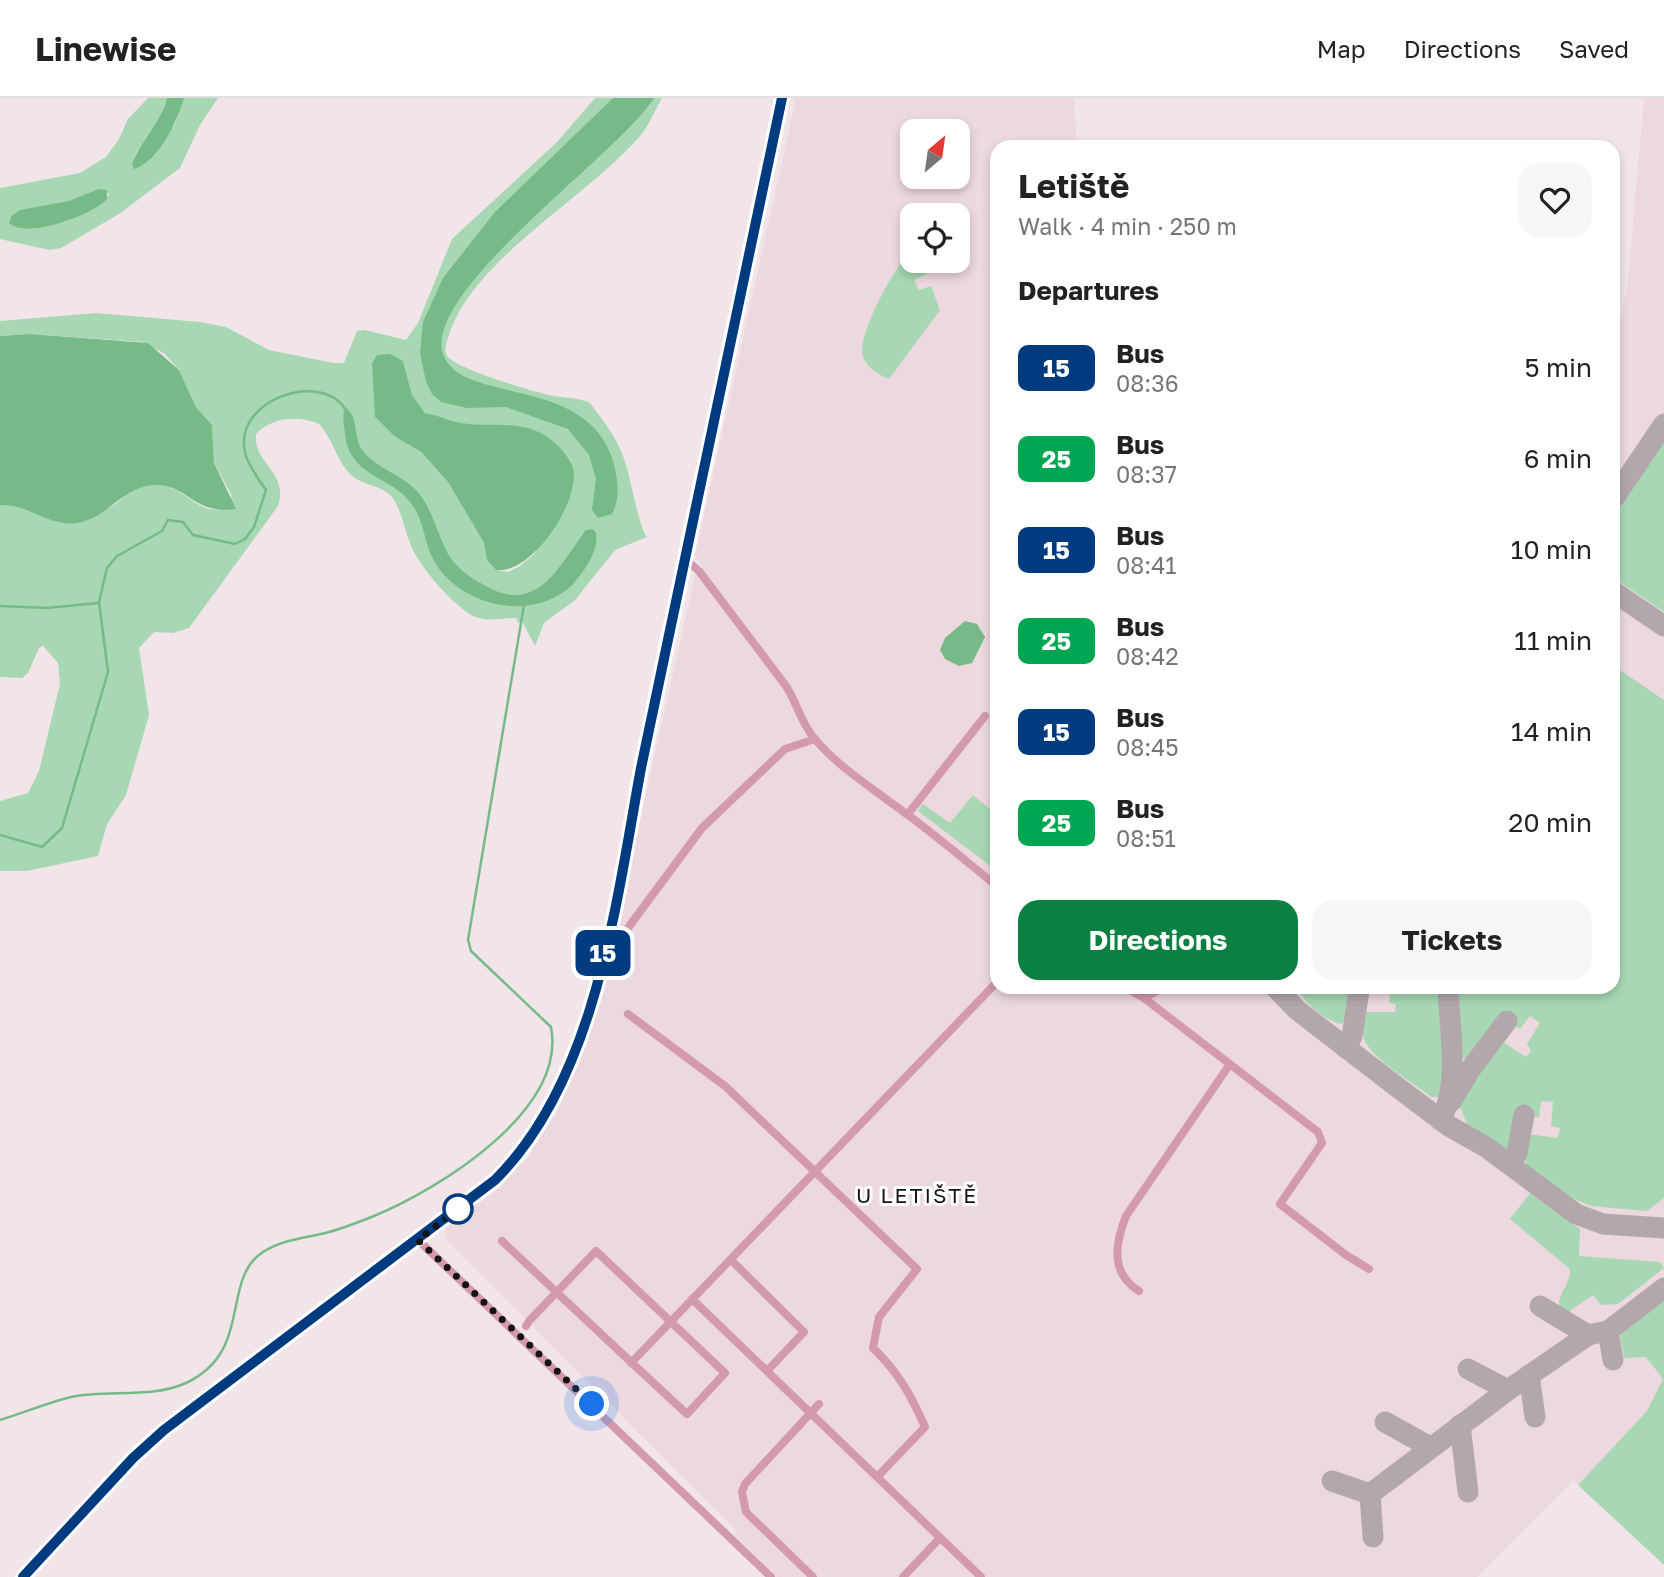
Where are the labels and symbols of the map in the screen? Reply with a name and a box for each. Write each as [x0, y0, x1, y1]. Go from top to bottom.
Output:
north arrow [900, 119, 970, 189]
line badge: 15 [572, 930, 634, 976]
district label: U LETIŠTĚ [856, 1182, 978, 1208]
unlabelled marker [443, 1194, 473, 1224]
your location [574, 1386, 609, 1421]

